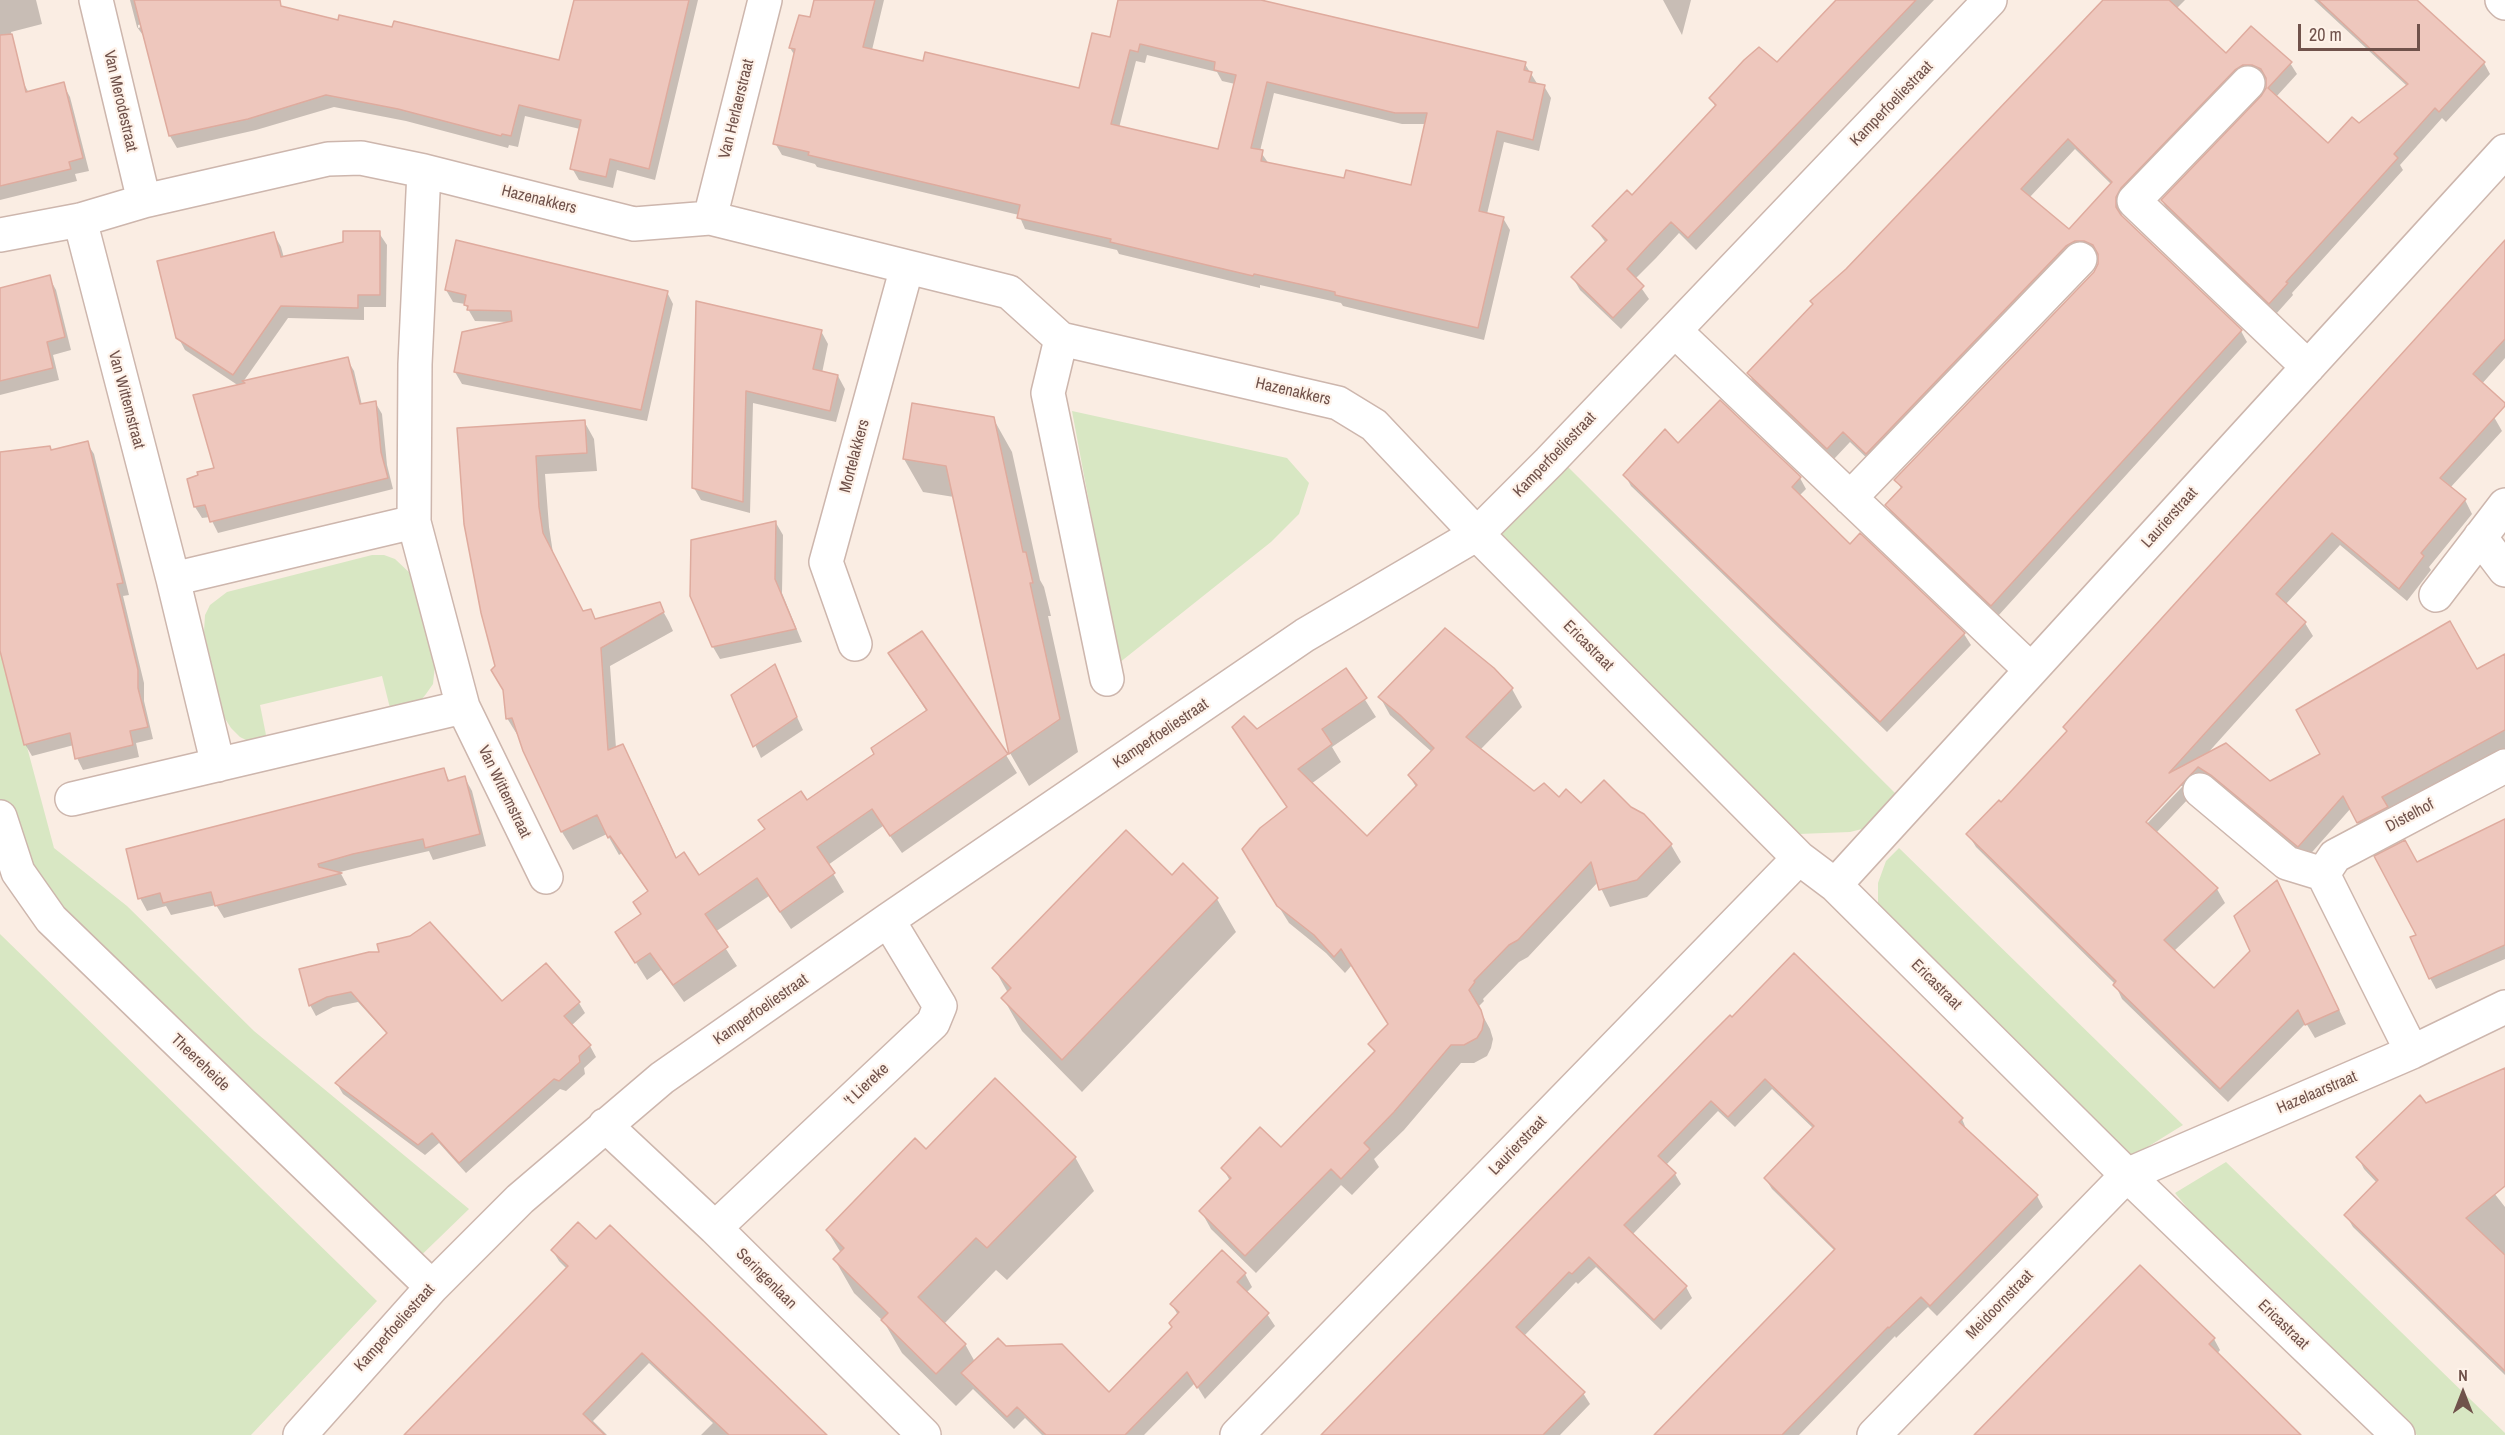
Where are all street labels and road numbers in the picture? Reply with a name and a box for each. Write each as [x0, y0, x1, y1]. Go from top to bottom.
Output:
street label: Van Merodestraat [99, 49, 141, 153]
street label: Van Herlaerstraat [715, 57, 759, 161]
street label: Kamperfoeliestraat [1847, 57, 1937, 151]
street label: Hazenakkers [500, 181, 578, 219]
street label: Van Wittemstraat [104, 349, 148, 451]
street label: Hazenakkers [1254, 374, 1332, 410]
street label: Kamperfoeliestraat [1510, 408, 1600, 502]
street label: Mortelakkers [836, 417, 874, 495]
street label: Laurierstraat [2138, 484, 2202, 552]
street label: Ericastraat [1559, 617, 1617, 675]
street label: Kamperfoeliestraat [1110, 695, 1212, 773]
street label: Van Wittemstraat [473, 743, 535, 841]
street label: Distelhof [2383, 795, 2437, 837]
street label: Ericastraat [1907, 956, 1965, 1014]
street label: Kamperfoeliestraat [710, 970, 812, 1050]
street label: Theereheide [167, 1030, 233, 1096]
street label: 't Liereke [841, 1060, 893, 1110]
street label: Hazelaarstraat [2274, 1067, 2360, 1119]
street label: Laurierstraat [1485, 1113, 1551, 1179]
street label: Seringenlaan [732, 1245, 800, 1313]
street label: Meidoornstraat [1962, 1267, 2038, 1343]
street label: Kamperfoeliestraat [351, 1280, 439, 1376]
street label: Ericastraat [2254, 1296, 2312, 1354]

